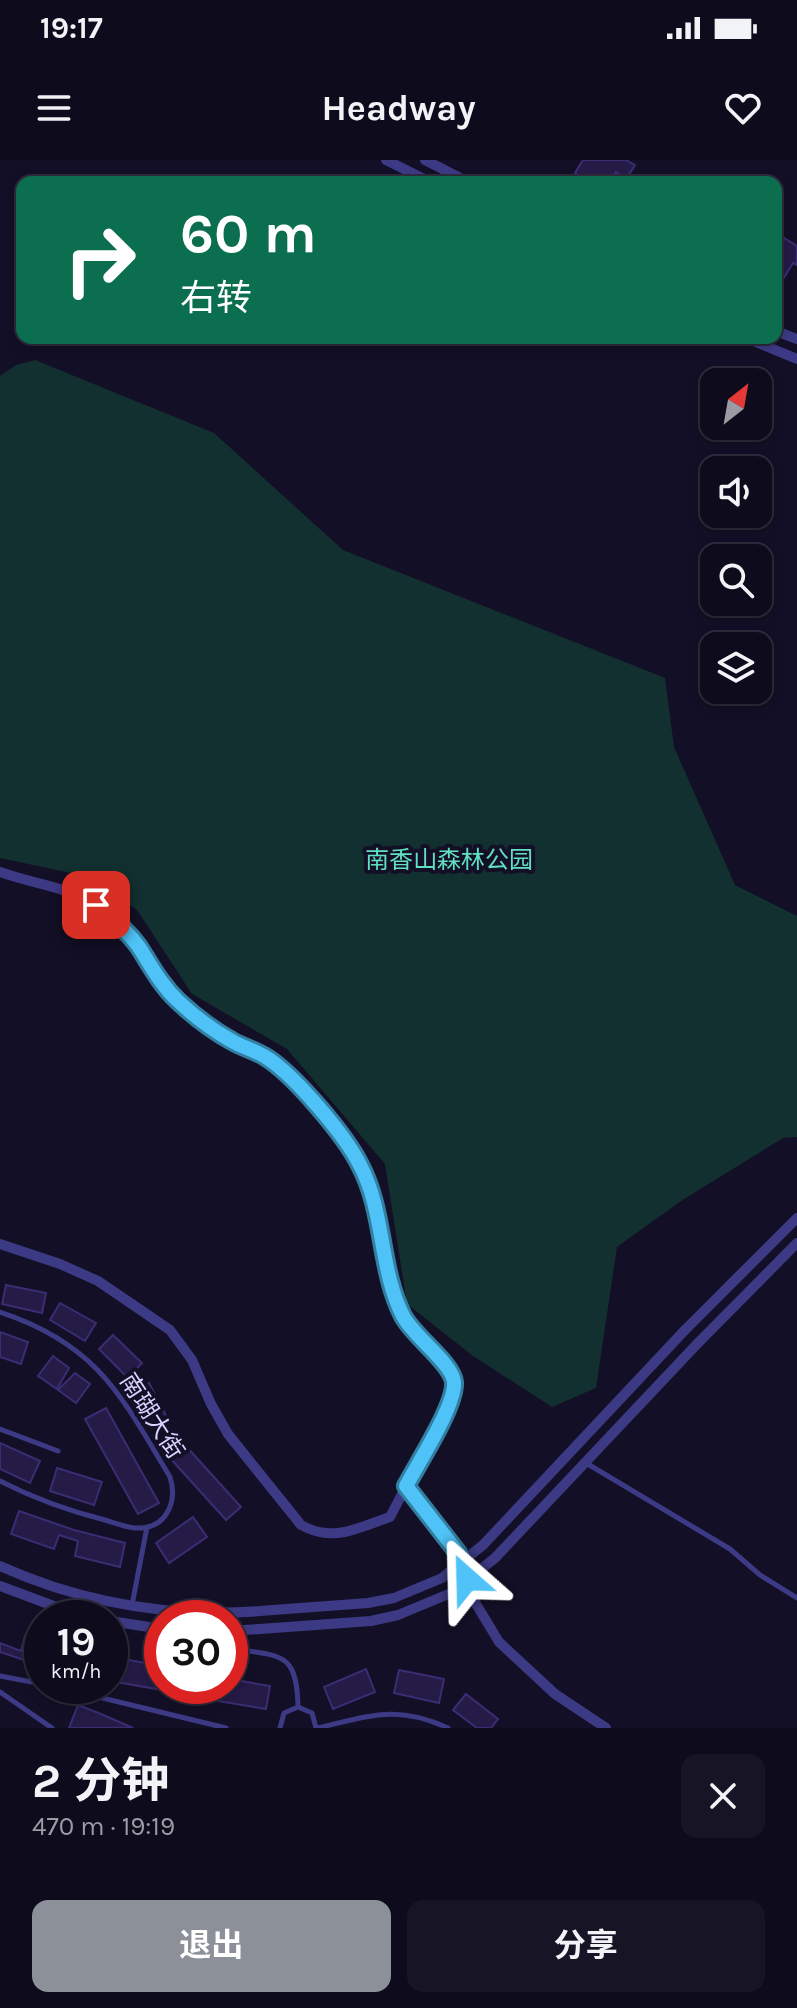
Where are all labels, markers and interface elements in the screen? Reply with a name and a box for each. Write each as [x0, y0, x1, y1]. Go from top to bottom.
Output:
text: 19:17 [40, 10, 103, 46]
icon: menu [32, 86, 76, 130]
icon: heart [721, 86, 765, 130]
text: Headway [321, 87, 476, 129]
text: 60 m [180, 201, 317, 266]
icon: right [48, 208, 152, 312]
text: 右转 [180, 277, 252, 319]
north arrow [700, 368, 772, 440]
map controls [700, 368, 772, 704]
button: sound [700, 456, 772, 528]
button: search [700, 544, 772, 616]
button: layers [700, 632, 772, 704]
park label: 南香山森林公园 [365, 846, 533, 874]
pin [62, 871, 130, 939]
icon: arrive [74, 883, 118, 927]
street label: 南瑚大街 [114, 1368, 190, 1464]
position arrow [425, 1537, 509, 1621]
speed limit sign: 30 [144, 1600, 248, 1704]
text: 19 [57, 1618, 95, 1665]
text: km/h [51, 1660, 101, 1683]
text: 2 分钟 [32, 1753, 169, 1809]
button: close [681, 1754, 765, 1838]
text: 470 m · 19:19 [32, 1811, 175, 1842]
button: 退出 [32, 1900, 391, 1992]
button: 分享 [407, 1900, 765, 1992]

